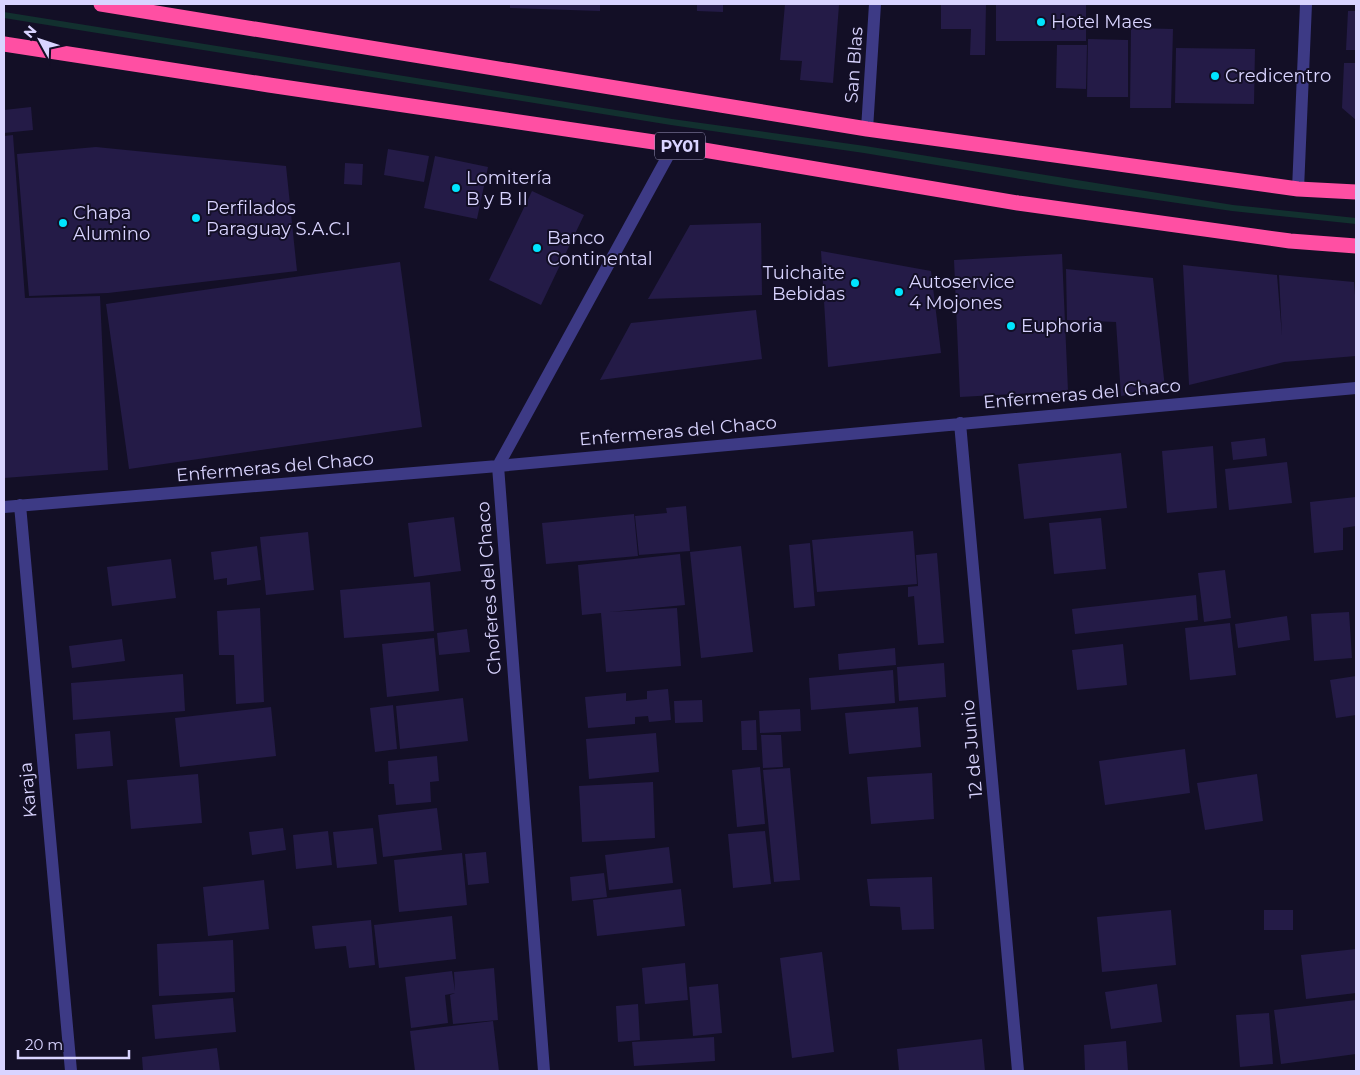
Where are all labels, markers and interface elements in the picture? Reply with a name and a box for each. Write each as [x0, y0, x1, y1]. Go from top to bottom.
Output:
place label: Hotel Maes [1051, 11, 1152, 33]
north arrow [15, 15, 65, 65]
marker: Hotel Maes [1035, 16, 1047, 28]
text: N [20, 22, 41, 42]
street label: San Blas [840, 26, 868, 104]
place label: Credicentro [1225, 65, 1331, 87]
marker: Credicentro [1209, 70, 1221, 82]
road number: PY01 [655, 132, 705, 160]
place label: Lomitería B y B II [466, 167, 552, 210]
marker: Lomitería B y B II [450, 182, 462, 194]
place label: Perfilados Paraguay S.A.C.I [206, 197, 351, 240]
place label: Chapa Alumino [73, 202, 150, 245]
marker: Perfilados Paraguay S.A.C.I [190, 212, 202, 224]
marker: Chapa Alumino [57, 217, 69, 229]
place label: Banco Continental [547, 227, 653, 270]
marker: Banco Continental [531, 242, 543, 254]
place label: Tuichaite Bebidas [763, 262, 845, 305]
place label: Autoservice 4 Mojones [909, 271, 1015, 314]
marker: Tuichaite Bebidas [849, 277, 861, 289]
marker: Autoservice 4 Mojones [893, 286, 905, 298]
place label: Euphoria [1021, 315, 1103, 337]
marker: Euphoria [1005, 320, 1017, 332]
street label: Enfermeras del Chaco [982, 374, 1182, 414]
street label: Enfermeras del Chaco [578, 411, 778, 451]
street label: Enfermeras del Chaco [175, 447, 375, 487]
street label: Choferes del Chaco [472, 501, 506, 675]
street label: 12 de Junio [957, 699, 987, 799]
street label: Karaja [15, 761, 41, 819]
scale bar [18, 1028, 129, 1060]
text: 20 m [25, 1035, 63, 1054]

